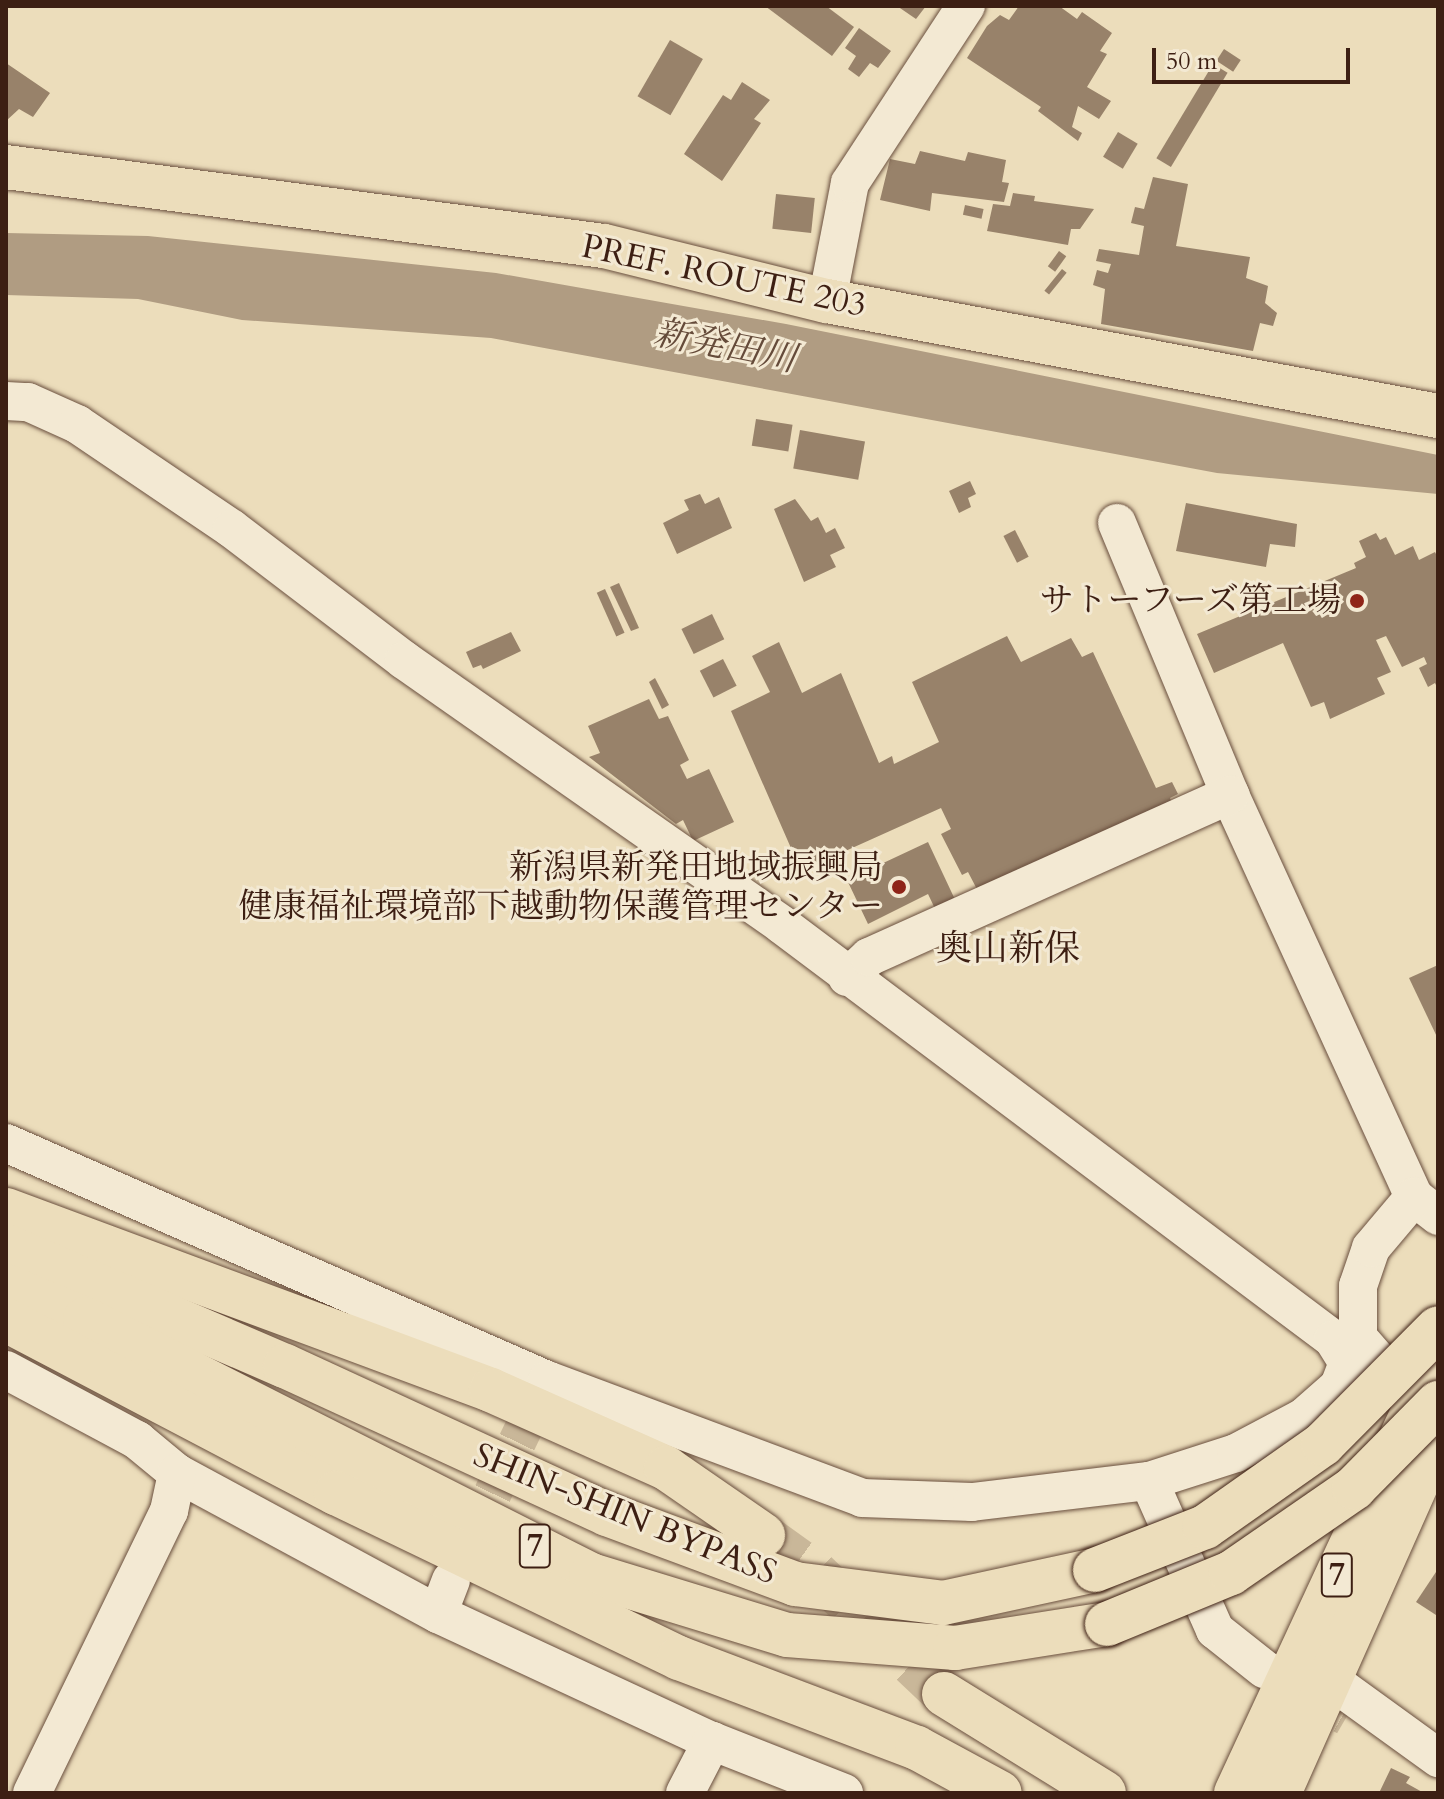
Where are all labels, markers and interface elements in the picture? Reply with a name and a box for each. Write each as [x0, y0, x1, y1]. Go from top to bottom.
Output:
scale bar [1156, 32, 1354, 82]
text: 50 m [1166, 45, 1217, 78]
street label: PREF. ROUTE 203 [578, 226, 870, 326]
water label: 新発田川 [650, 311, 800, 381]
place label: サトーフーズ第工場 [1036, 581, 1341, 621]
marker: サトーフーズ第工場 [1348, 592, 1366, 610]
place label: 新潟県新発田地域振興局 健康福祉環境部下越動物保護管理センター [237, 847, 883, 926]
marker: 新潟県新発田地域振興局 健康福祉環境部下越動物保護管理センター [890, 878, 908, 896]
district label: 奥山新保 [936, 927, 1080, 971]
street label: SHIN-SHIN BYPASS [468, 1435, 782, 1593]
road number: 7 [517, 1518, 553, 1574]
road number: 7 [1319, 1547, 1355, 1603]

